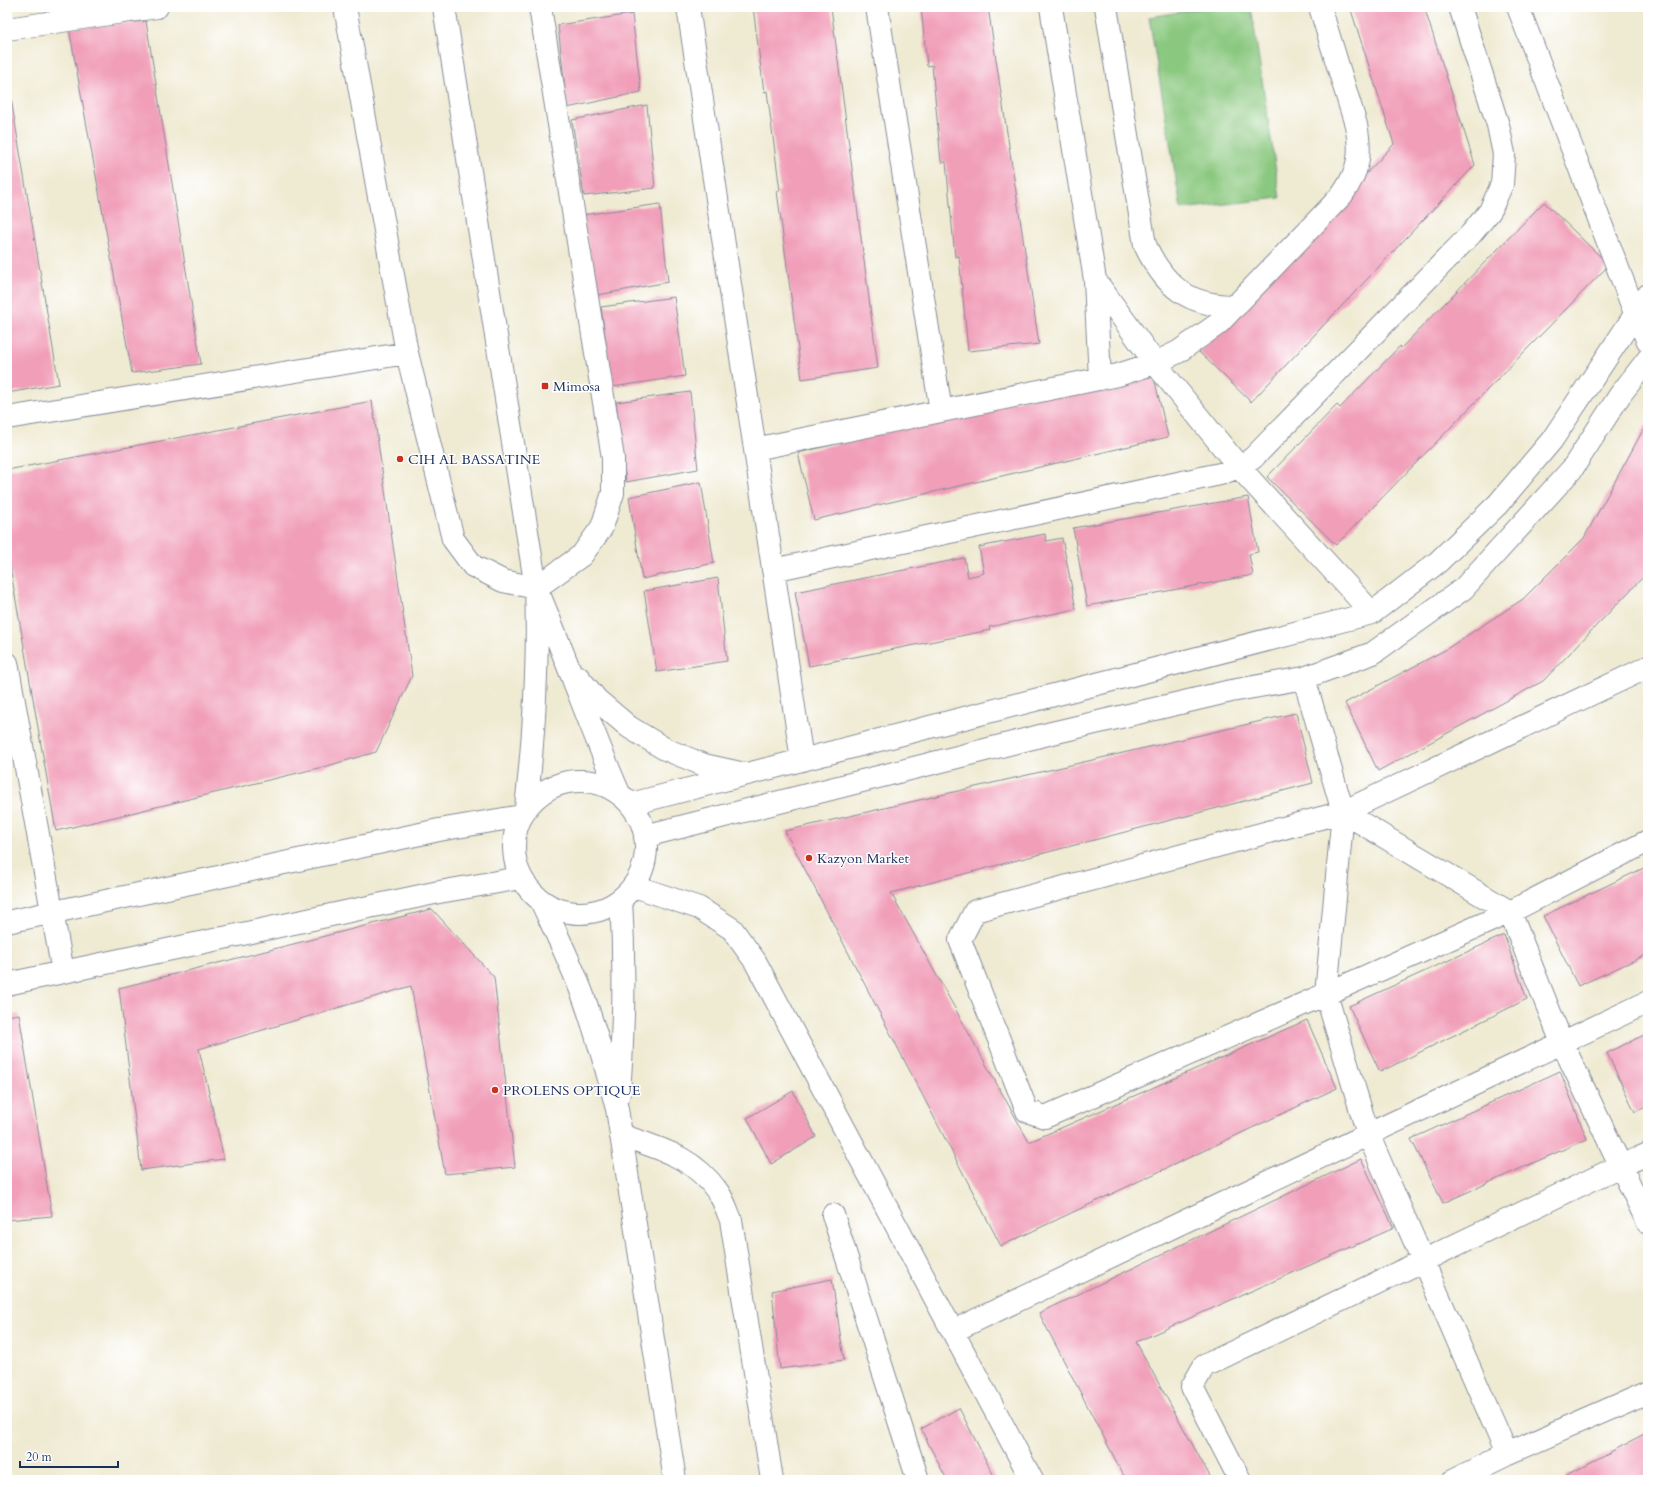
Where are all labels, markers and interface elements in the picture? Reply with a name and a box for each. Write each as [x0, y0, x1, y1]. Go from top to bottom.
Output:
place label: Mimosa [553, 377, 600, 396]
marker: Mimosa [540, 381, 550, 391]
place label: CIH AL BASSATINE [408, 450, 541, 469]
marker: CIH AL BASSATINE [395, 454, 405, 464]
place label: Kazyon Market [817, 849, 910, 868]
marker: Kazyon Market [804, 853, 814, 863]
place label: PROLENS OPTIQUE [503, 1081, 641, 1100]
marker: PROLENS OPTIQUE [490, 1085, 500, 1095]
scale bar [20, 1443, 118, 1469]
text: 20 m [26, 1449, 53, 1465]

